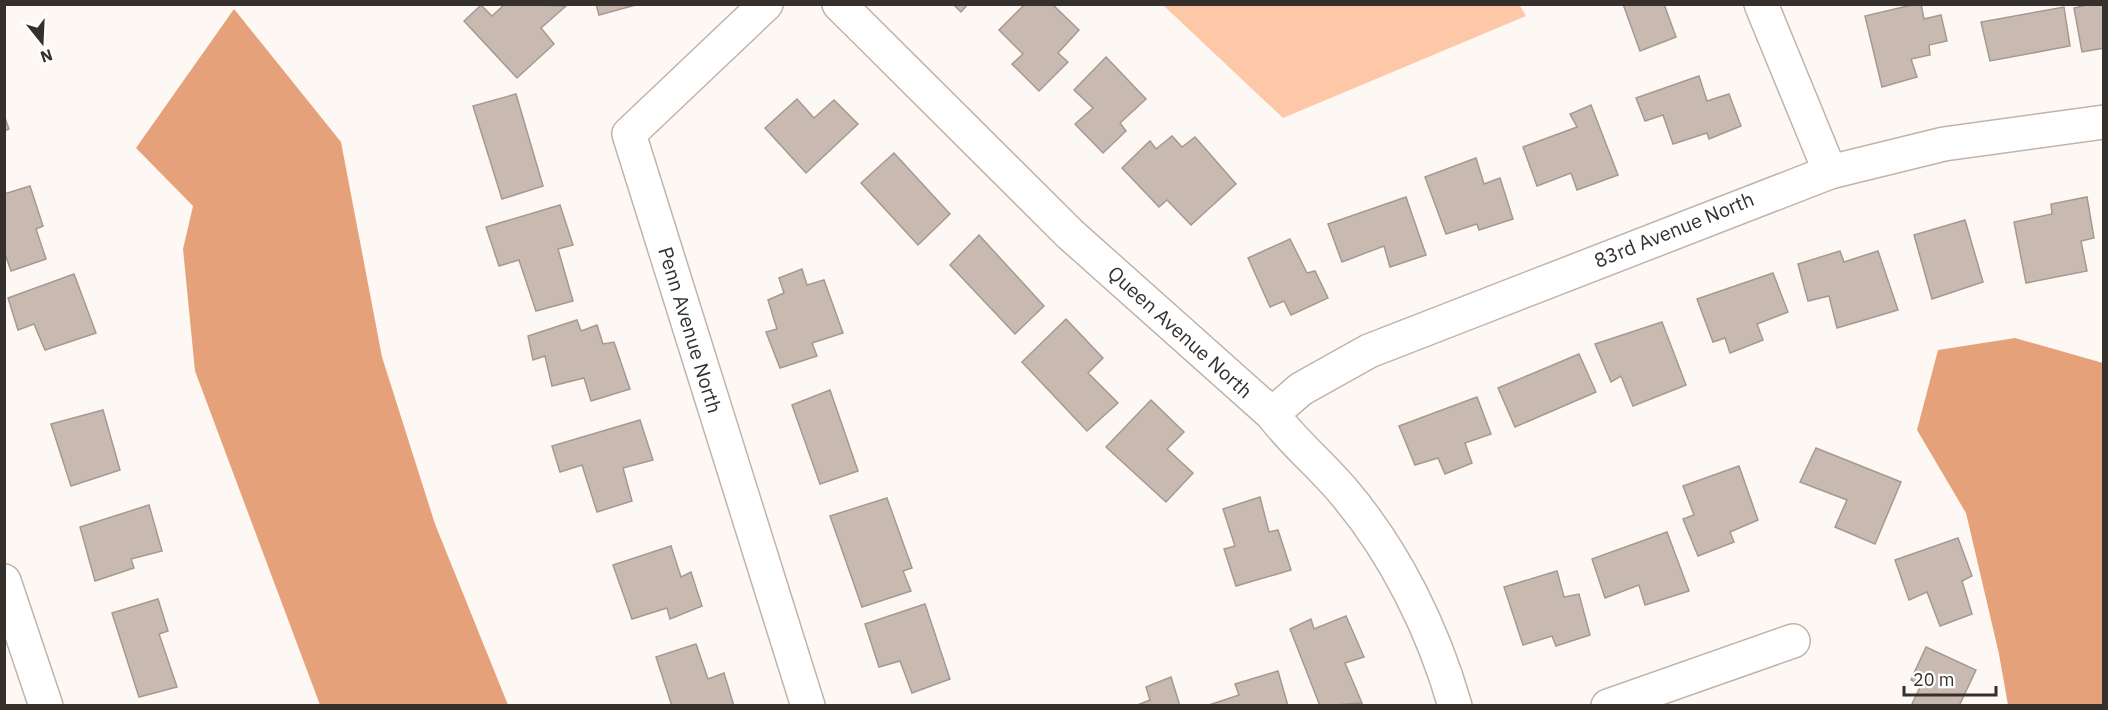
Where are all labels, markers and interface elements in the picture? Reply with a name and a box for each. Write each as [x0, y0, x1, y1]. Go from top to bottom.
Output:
north arrow [12, 12, 72, 72]
text: N [38, 45, 55, 68]
street label: 83rd Avenue North [1590, 185, 1758, 274]
street label: Penn Avenue North [652, 243, 729, 416]
street label: Queen Avenue North [1102, 259, 1259, 404]
scale bar [1904, 659, 1996, 697]
text: 20 m [1913, 668, 1955, 691]

